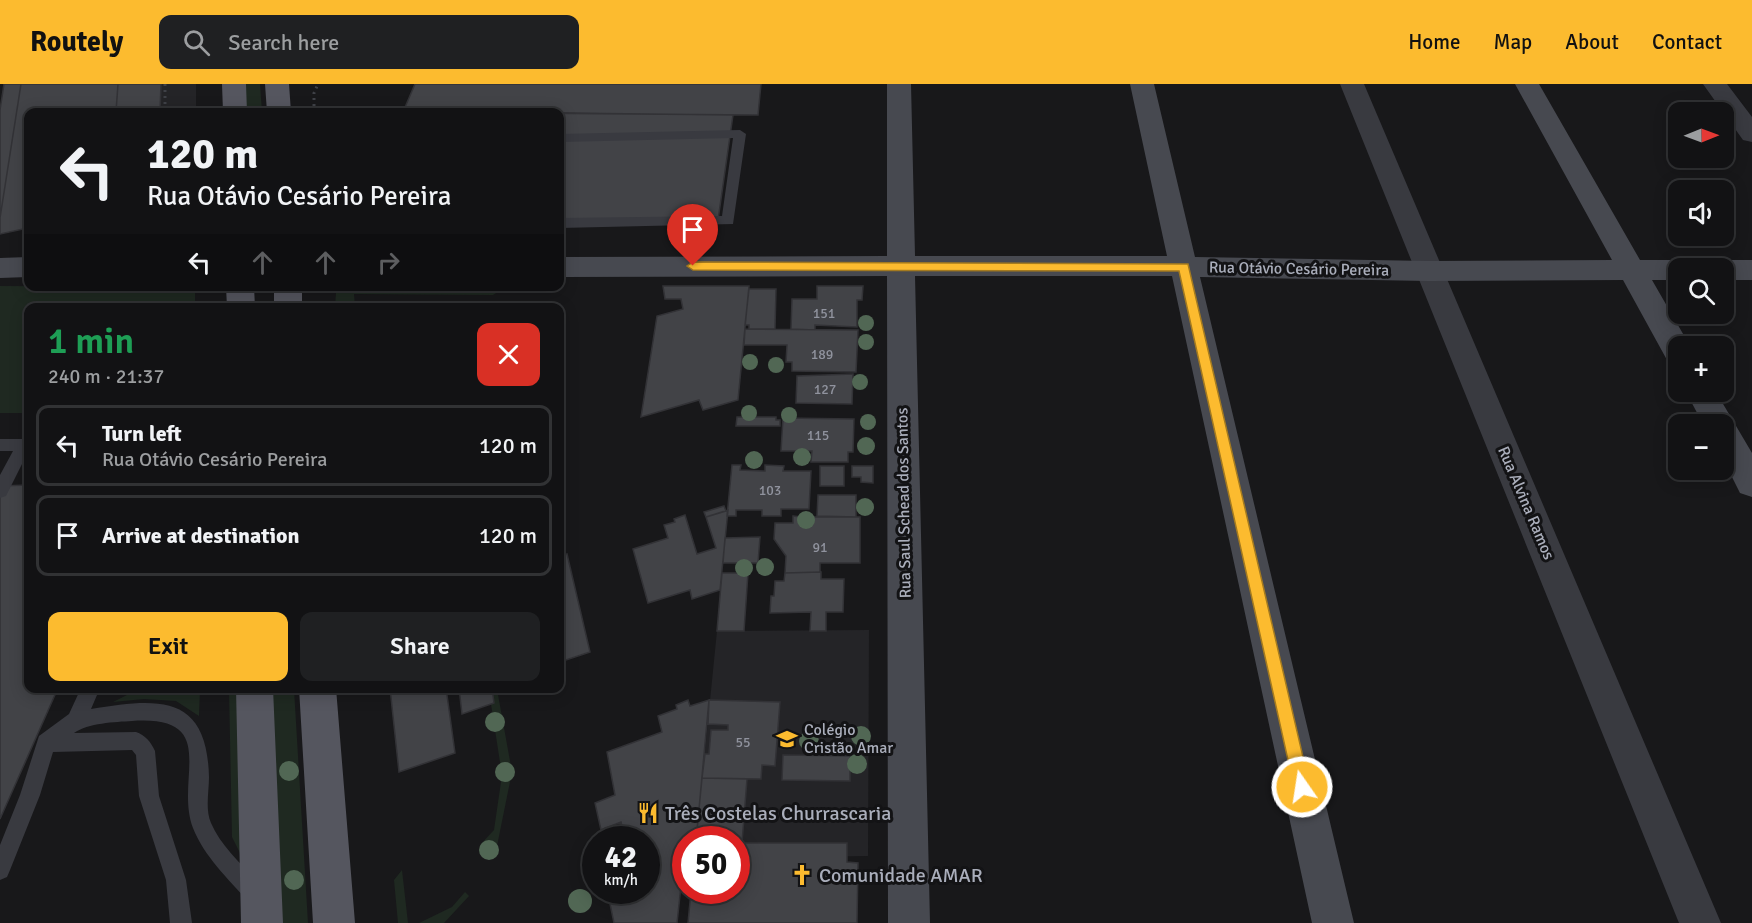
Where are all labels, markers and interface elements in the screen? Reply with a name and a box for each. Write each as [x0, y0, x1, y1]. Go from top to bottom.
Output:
search box [159, 15, 579, 69]
text: Routely [30, 25, 123, 59]
icon: search [180, 26, 213, 59]
text: Search here [228, 29, 339, 56]
text: Home [1408, 29, 1461, 55]
text: Map [1494, 29, 1532, 55]
text: About [1565, 29, 1619, 55]
text: Contact [1652, 29, 1722, 55]
north arrow [1668, 102, 1734, 168]
map controls [1668, 102, 1734, 480]
text: 120 m [147, 129, 258, 180]
icon: left [48, 132, 126, 210]
text: Rua Otávio Cesário Pereira [147, 180, 451, 213]
button: sound [1668, 180, 1734, 246]
pin [667, 204, 718, 266]
icon: arrive [676, 213, 709, 246]
icon: left [183, 246, 216, 279]
icon: ahead [246, 246, 279, 279]
icon: ahead [309, 246, 342, 279]
icon: right [372, 246, 405, 279]
street label: Rua Otávio Cesário Pereira [1209, 257, 1389, 281]
button: search [1668, 258, 1734, 324]
house number: 151 [813, 305, 835, 322]
text: 1 min [48, 319, 134, 364]
button: close [477, 323, 540, 386]
button: + [1668, 336, 1734, 402]
house number: 189 [811, 346, 833, 363]
text: 240 m · 21:37 [48, 364, 164, 389]
house number: 127 [814, 381, 836, 398]
street label: Rua Saul Schead dos Santos [892, 408, 916, 598]
button: − [1668, 414, 1734, 480]
text: Turn left [102, 420, 182, 447]
house number: 115 [807, 427, 829, 444]
icon: left [51, 429, 84, 462]
text: 120 m [479, 432, 537, 459]
street label: Rua Alvina Ramos [1493, 443, 1559, 563]
text: Rua Otávio Cesário Pereira [102, 447, 327, 472]
house number: 103 [759, 482, 781, 499]
icon: arrive [51, 519, 84, 552]
text: Arrive at destination [102, 522, 299, 549]
text: 120 m [479, 522, 537, 549]
house number: 91 [812, 539, 828, 556]
button: Exit [48, 612, 288, 681]
button: Share [300, 612, 540, 681]
place label: Colégio Cristão Amar [804, 720, 893, 758]
school or university icon: Colégio Cristão Amar [775, 727, 799, 751]
house number: 55 [735, 734, 751, 751]
position arrow [1270, 755, 1334, 819]
restaurant icon: Três Costelas Churrascaria [636, 801, 660, 825]
place label: Três Costelas Churrascaria [665, 801, 891, 826]
speed limit sign: 50 [672, 826, 750, 904]
text: 42 [605, 839, 637, 876]
church icon: Comunidade AMAR [790, 863, 814, 887]
place label: Comunidade AMAR [819, 863, 983, 888]
text: km/h [604, 871, 638, 889]

